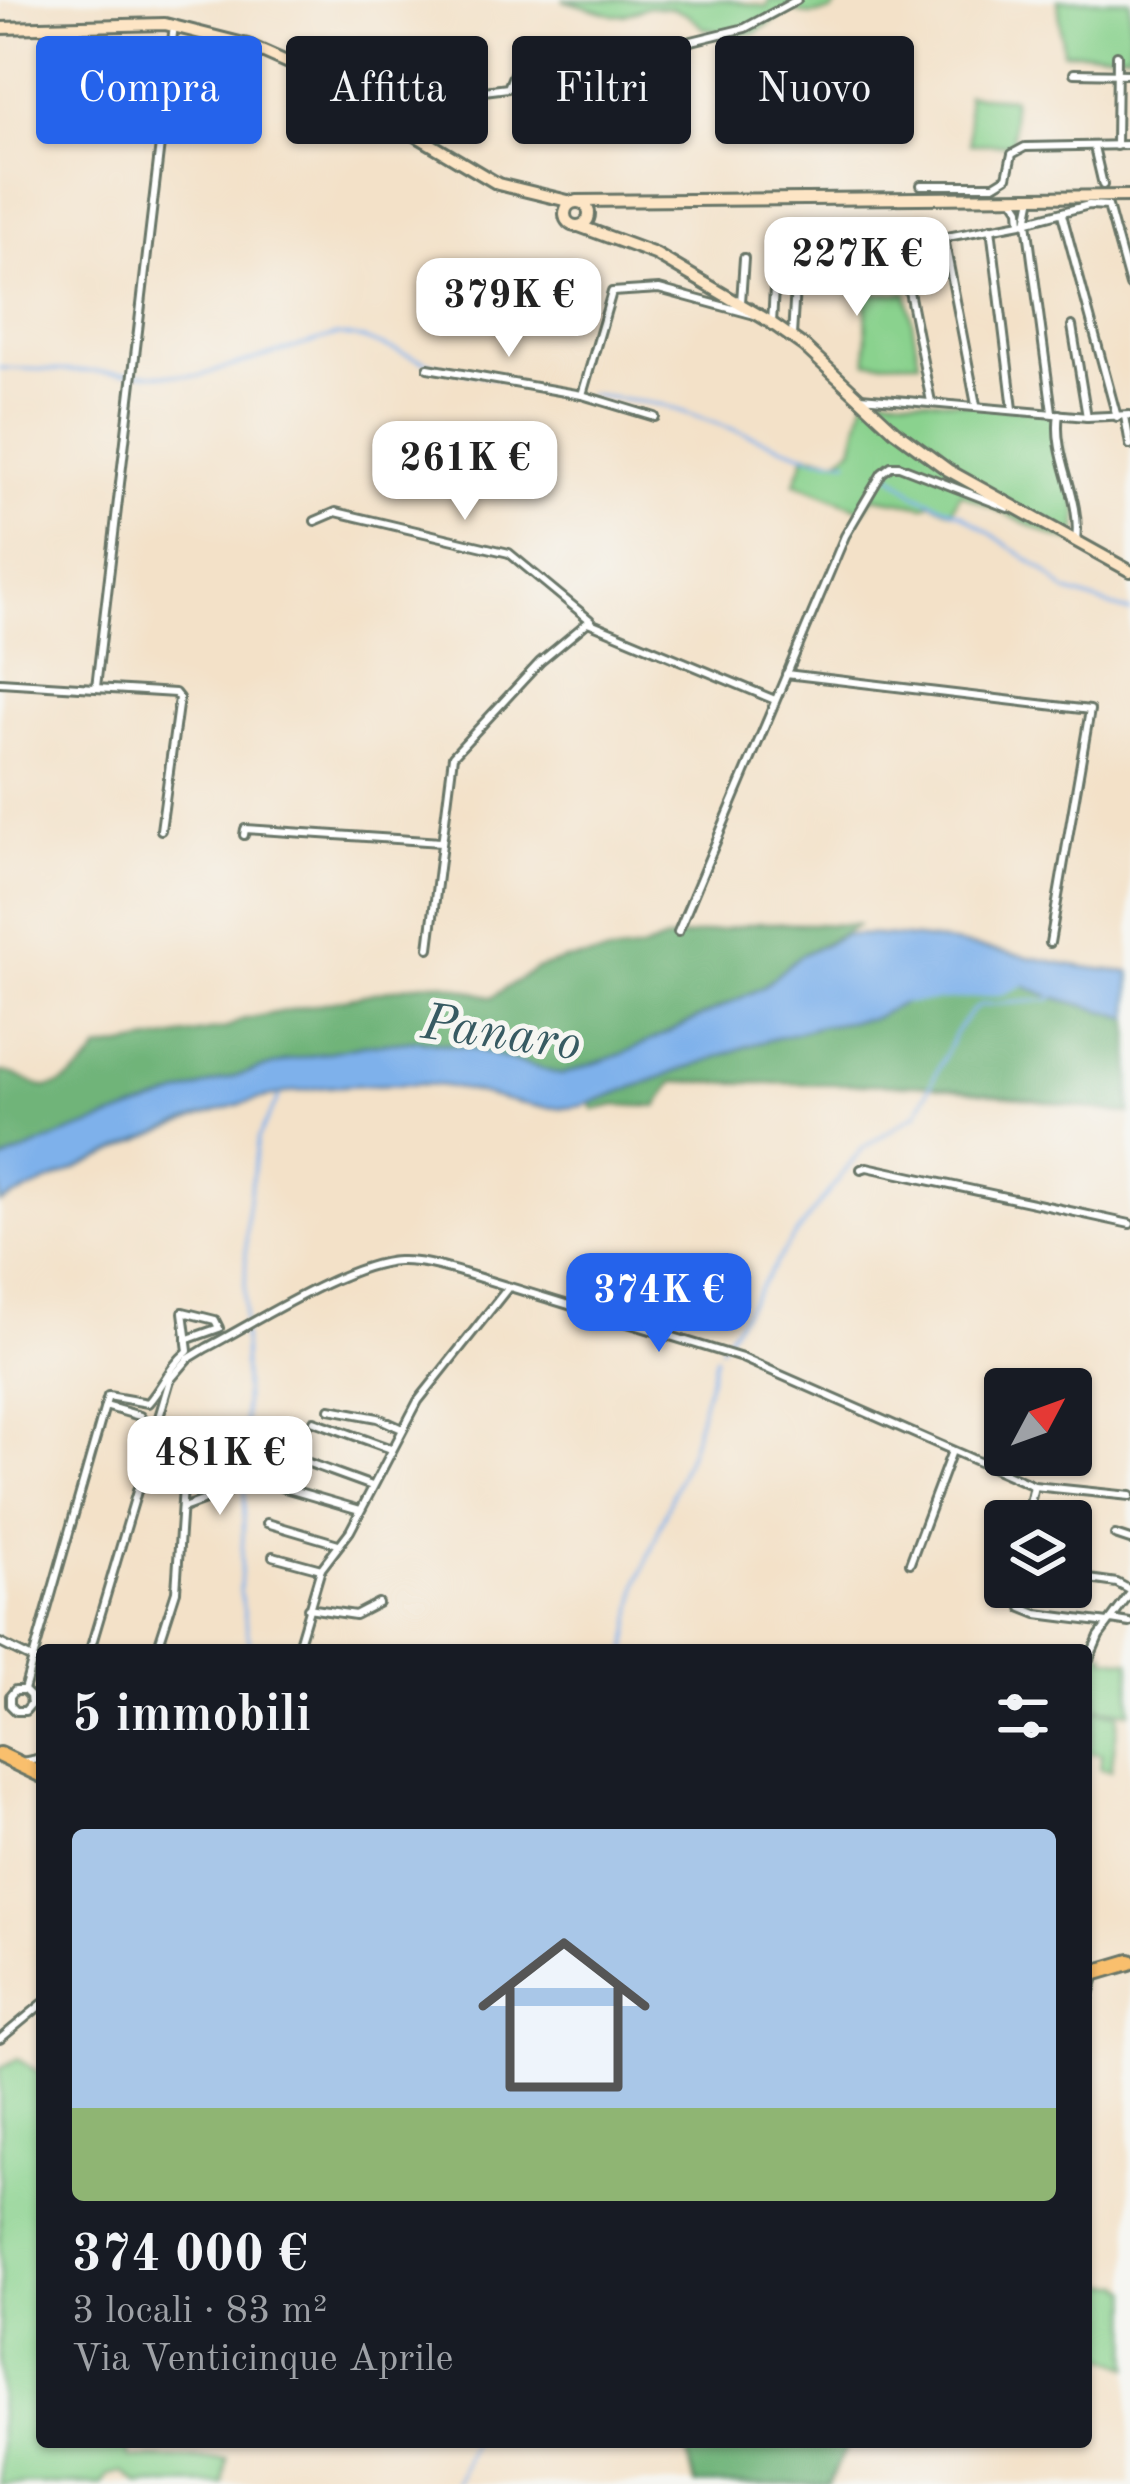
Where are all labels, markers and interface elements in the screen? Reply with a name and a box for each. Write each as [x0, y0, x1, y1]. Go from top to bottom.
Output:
chip: Compra [36, 36, 262, 144]
chip: Affitta [286, 36, 488, 144]
chip: Filtri [512, 36, 691, 144]
chip: Nuovo [715, 36, 914, 144]
pin: 227K € [759, 217, 955, 319]
text: 227K € [791, 236, 923, 275]
pin: 379K € [411, 258, 607, 360]
text: 379K € [443, 277, 575, 316]
pin: 261K € [367, 421, 563, 523]
text: 261K € [399, 440, 531, 479]
water label: Panaro [417, 998, 584, 1071]
pin: 374K € [561, 1253, 757, 1355]
text: 374K € [593, 1272, 725, 1311]
north arrow [984, 1368, 1092, 1476]
map controls [984, 1368, 1092, 1608]
pin: 481K € [122, 1416, 318, 1518]
text: 481K € [154, 1435, 286, 1474]
button: layers [984, 1500, 1092, 1608]
icon: filters [990, 1683, 1056, 1749]
text: 5 immobili [72, 1691, 311, 1742]
icon: home [456, 1907, 672, 2123]
text: 374 000 € [72, 2231, 308, 2282]
text: 3 locali · 83 m² [72, 2292, 327, 2331]
text: Via Venticinque Aprile [72, 2340, 454, 2379]

